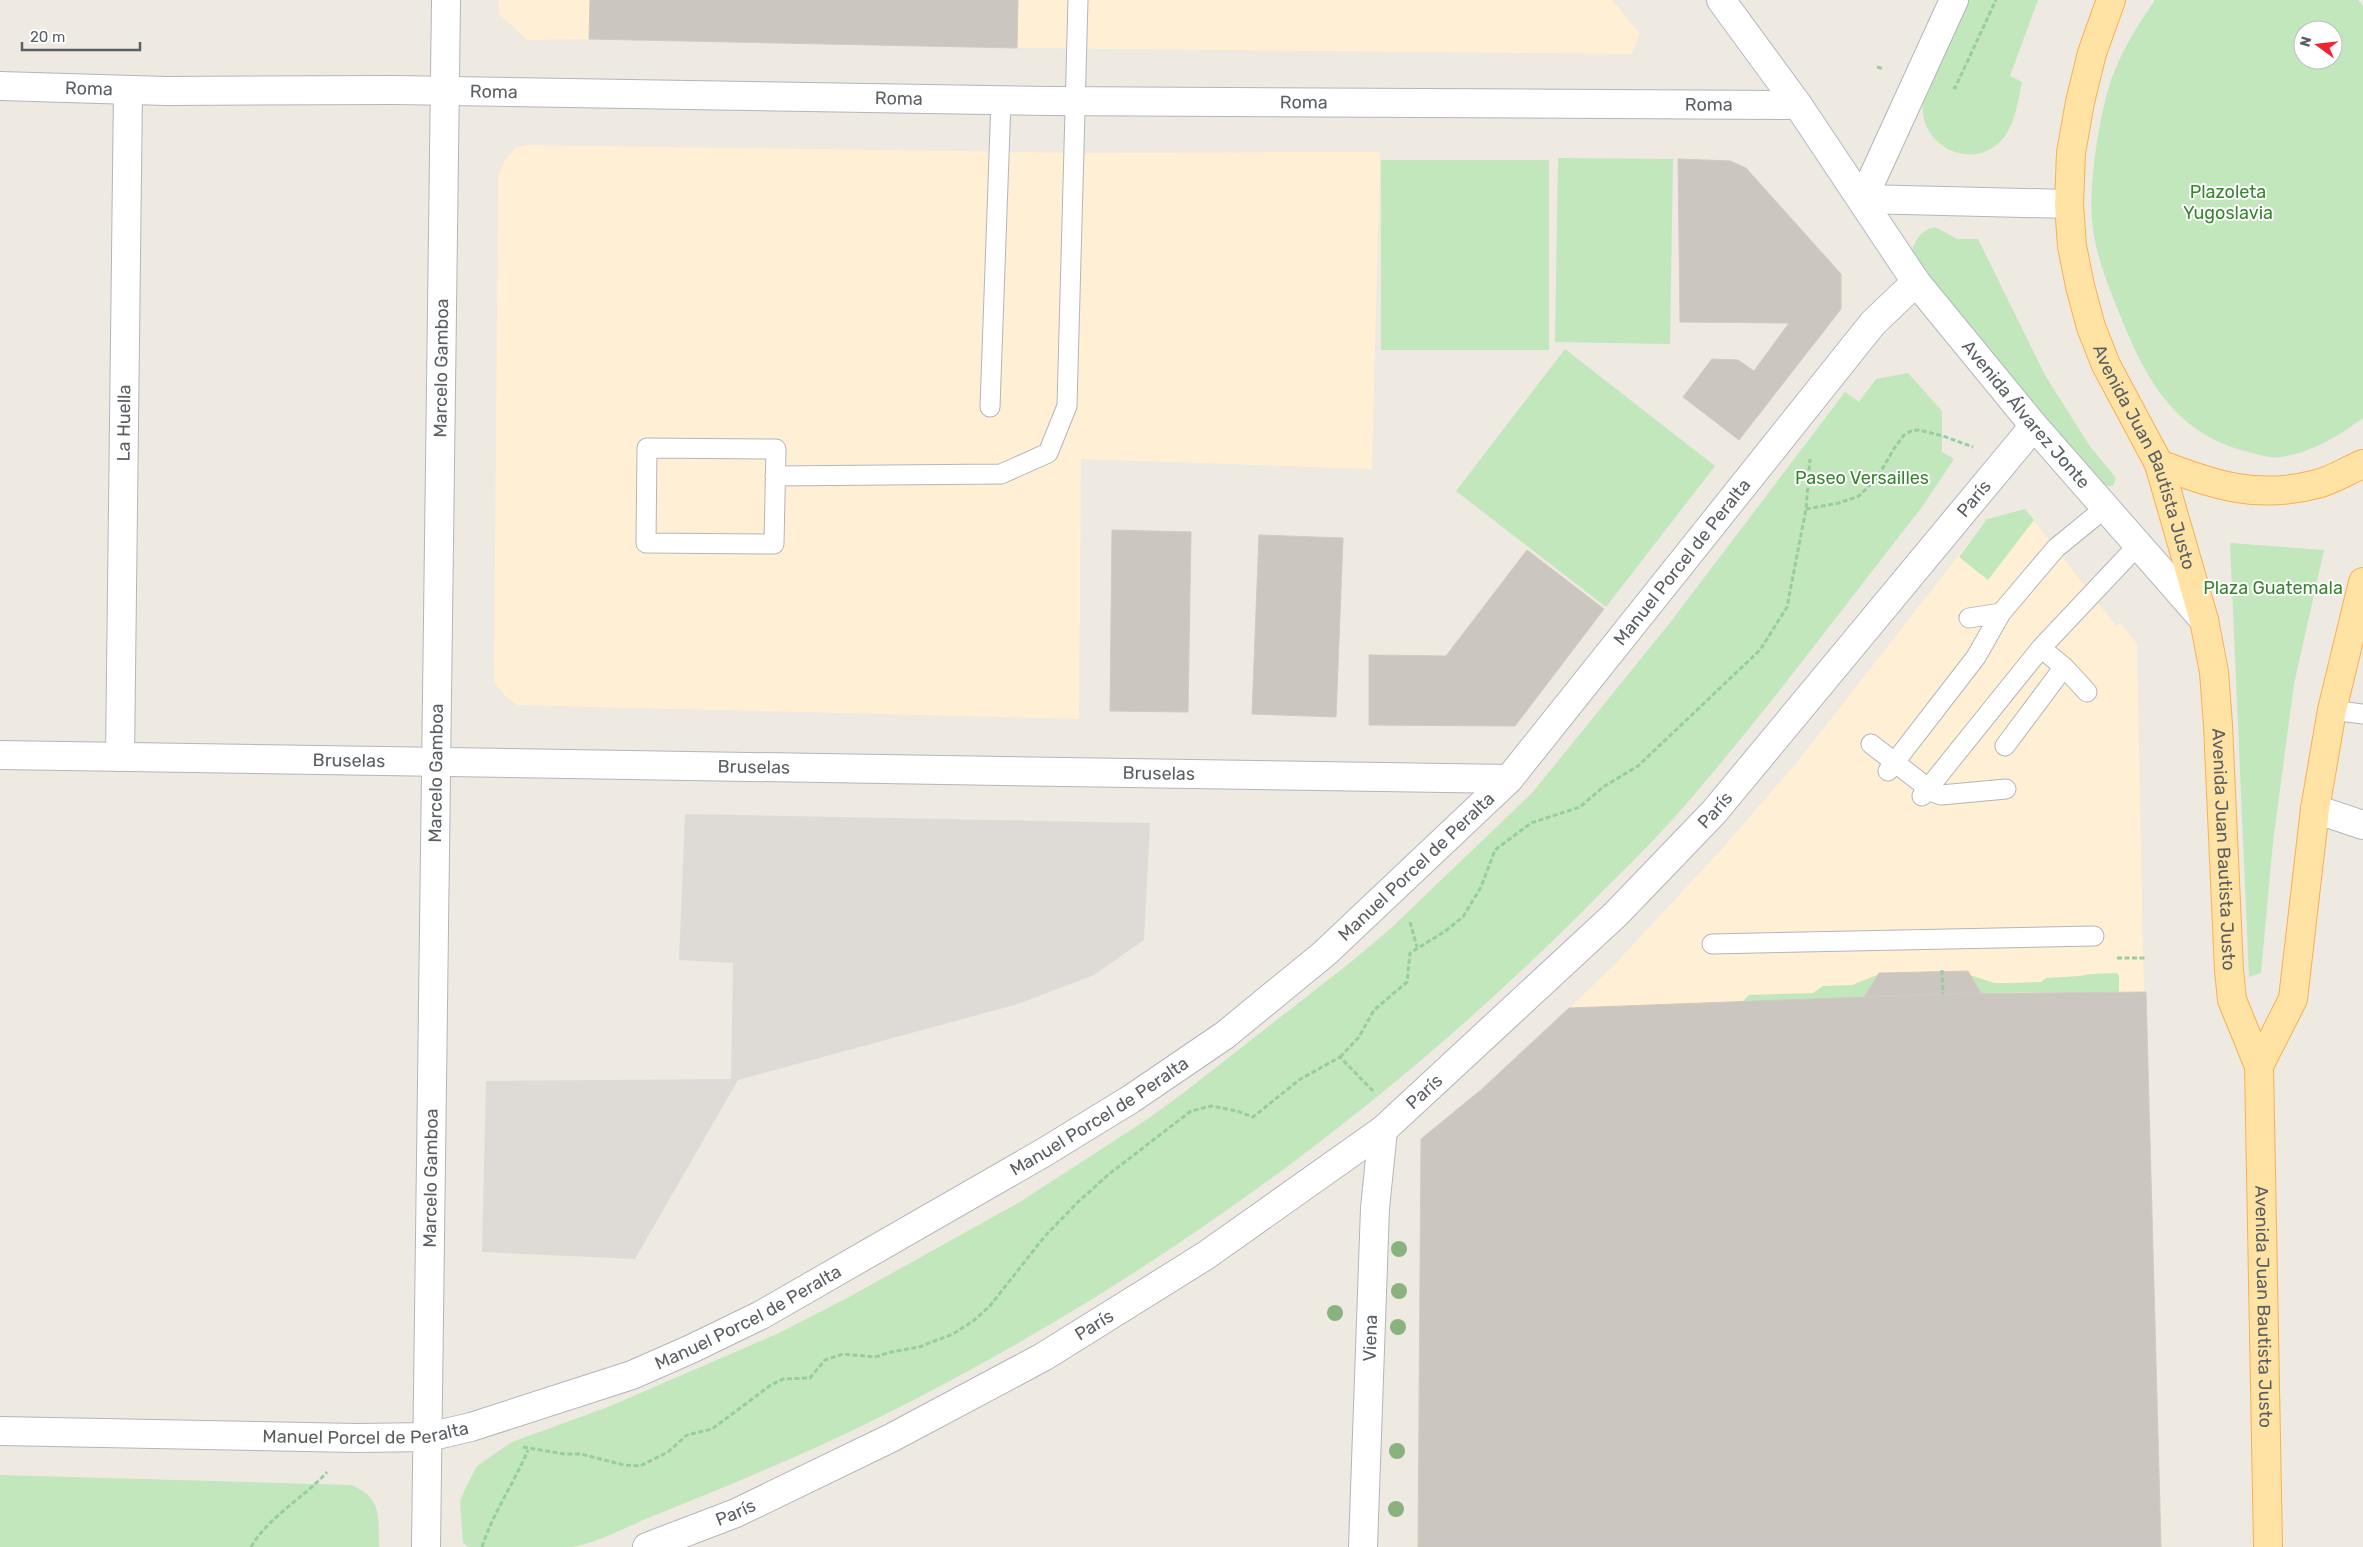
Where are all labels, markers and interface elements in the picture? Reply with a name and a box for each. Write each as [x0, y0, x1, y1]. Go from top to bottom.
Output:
scale bar [22, 20, 140, 52]
north arrow [2293, 20, 2343, 70]
text: 20 m [30, 28, 65, 46]
text: N [2296, 35, 2315, 49]
street label: Roma [65, 77, 113, 100]
street label: Roma [470, 80, 518, 103]
street label: Roma [875, 87, 923, 110]
street label: Roma [1280, 91, 1328, 113]
street label: Roma [1685, 93, 1733, 116]
park label: Plazoleta Yugoslavia [2183, 181, 2273, 224]
street label: Marcelo Gamboa [429, 298, 453, 438]
street label: Avenida Álvarez Jonte [1957, 336, 2095, 493]
street label: Avenida Juan Bautista Justo [2088, 341, 2200, 572]
street label: La Huella [113, 384, 135, 462]
park label: Paseo Versailles [1795, 467, 1929, 489]
street label: Manuel Porcel de Peralta [1609, 474, 1755, 650]
street label: París [1952, 475, 1996, 522]
park label: Plaza Guatemala [2203, 577, 2343, 599]
street label: Marcelo Gamboa [424, 703, 448, 843]
street label: Avenida Juan Bautista Justo [2207, 728, 2240, 971]
street label: Bruselas [313, 749, 385, 772]
street label: Bruselas [717, 755, 790, 779]
street label: Bruselas [1122, 762, 1195, 785]
street label: Manuel Porcel de Peralta [1334, 787, 1499, 946]
street label: París [1693, 787, 1737, 833]
street label: Manuel Porcel de Peralta [1006, 1052, 1193, 1181]
street label: París [1402, 1069, 1447, 1114]
street label: Marcelo Gamboa [419, 1108, 443, 1248]
street label: Avenida Juan Bautista Justo [2250, 1185, 2277, 1428]
street label: Manuel Porcel de Peralta [651, 1260, 845, 1375]
street label: París [1071, 1305, 1118, 1345]
street label: Viena [1359, 1314, 1382, 1362]
street label: Manuel Porcel de Peralta [262, 1417, 471, 1449]
street label: París [712, 1494, 759, 1531]

